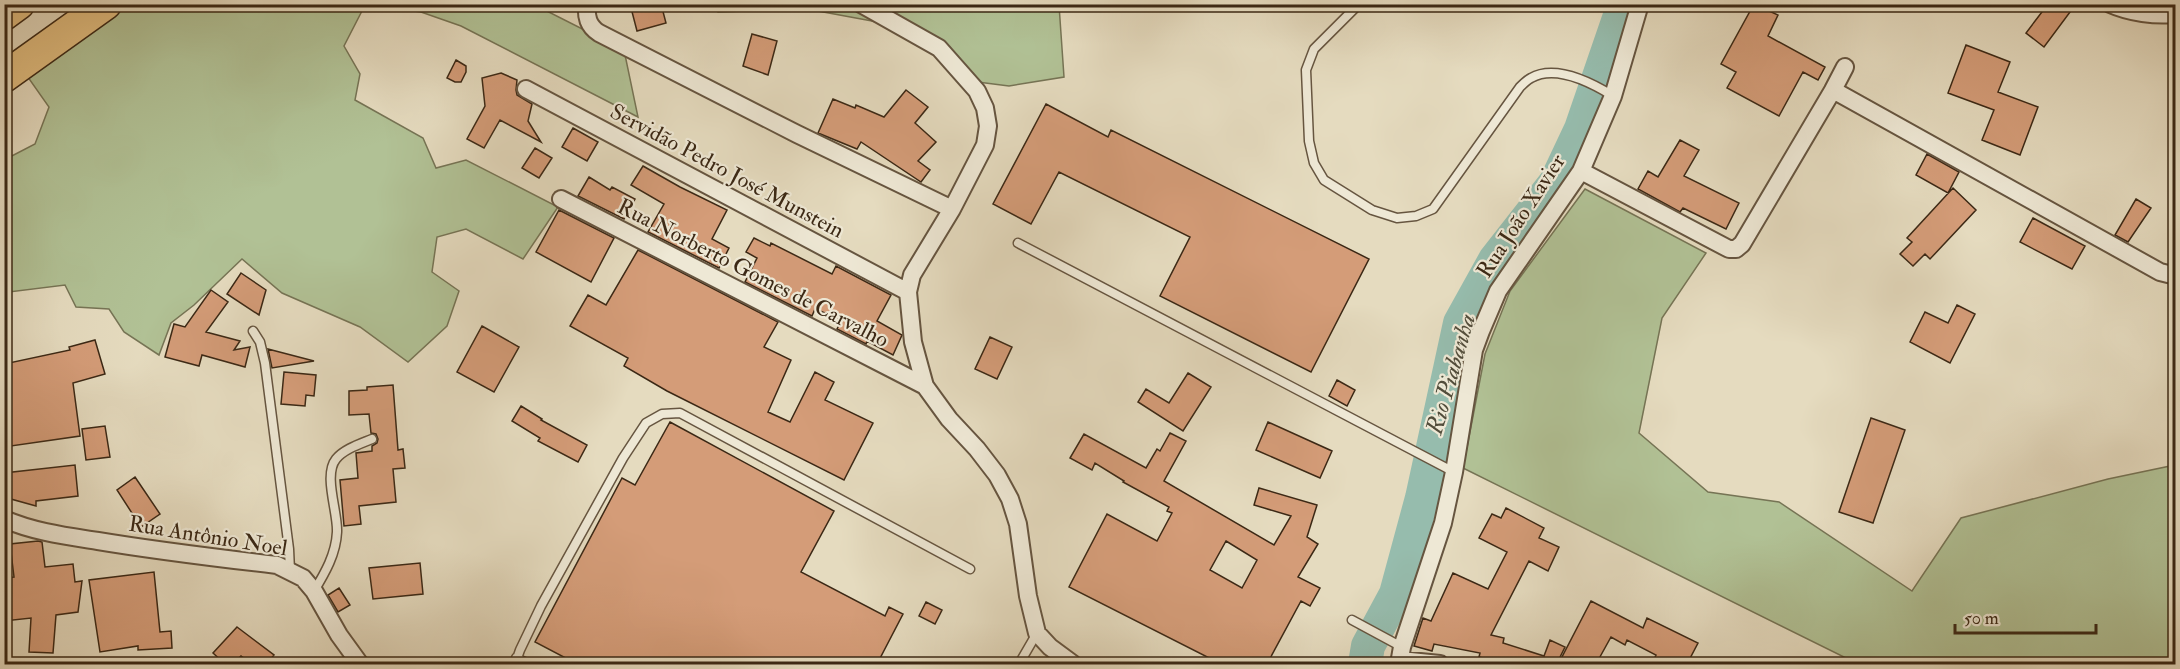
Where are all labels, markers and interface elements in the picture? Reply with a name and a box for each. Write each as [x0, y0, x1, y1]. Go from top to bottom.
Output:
street label: Servidão Pedro José Munstein [605, 97, 849, 245]
street label: Rua João Xavier [1471, 148, 1572, 283]
street label: Rua Norberto Gomes de Carvalho [613, 192, 893, 354]
water label: Rio Piabanha [1419, 310, 1483, 439]
street label: Rua Antônio Noel [127, 510, 290, 562]
scale bar [1955, 597, 2096, 635]
text: 50 m [1964, 607, 1999, 630]

